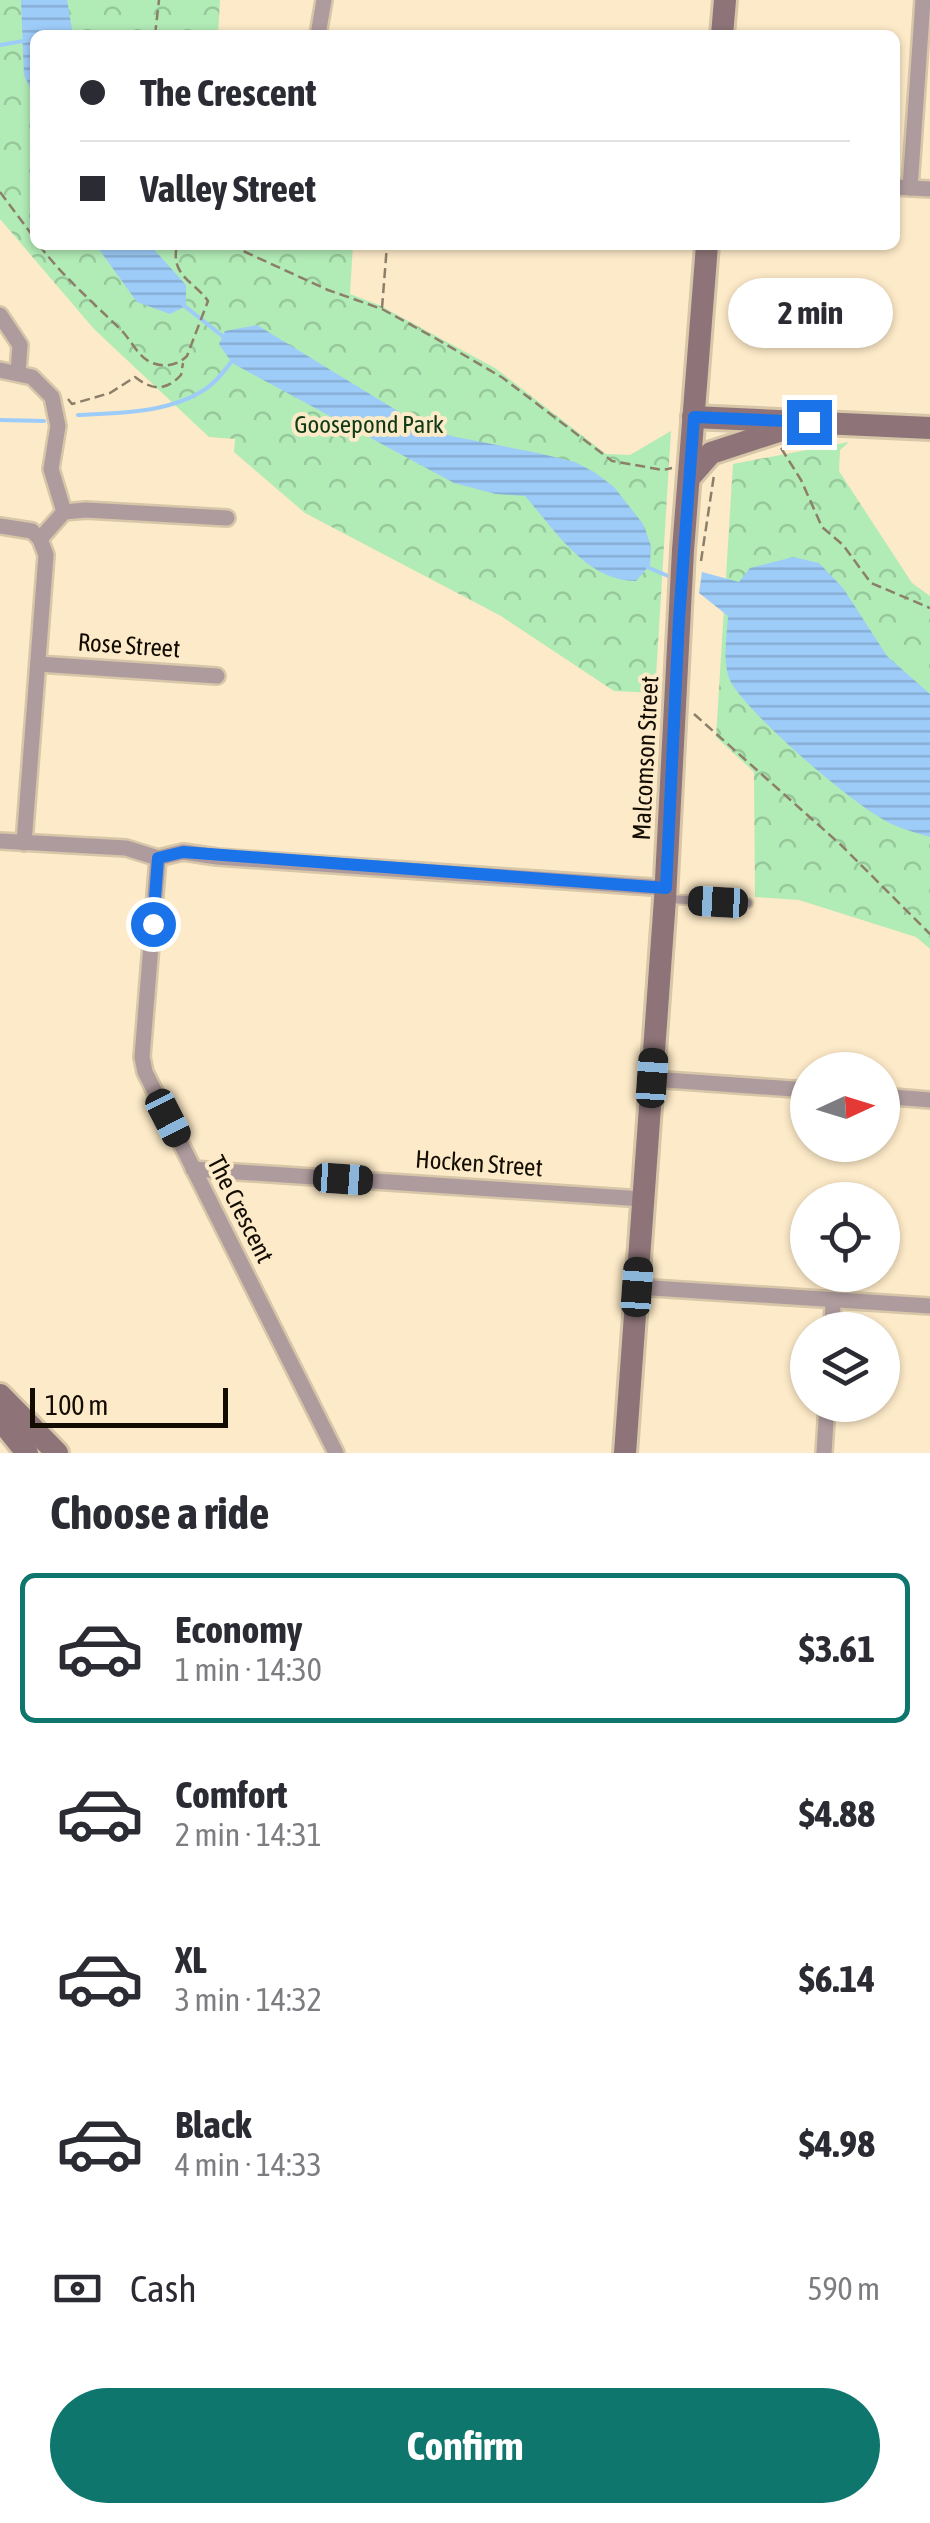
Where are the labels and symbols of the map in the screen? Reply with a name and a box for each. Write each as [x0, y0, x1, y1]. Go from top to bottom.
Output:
callout: 2 min [726, 277, 892, 347]
route end [787, 400, 832, 445]
park label: Goosepond Park [294, 410, 444, 438]
street label: Rose Street [77, 627, 181, 663]
street label: Malcomson Street [627, 675, 663, 841]
car [687, 885, 749, 919]
route start [131, 902, 176, 947]
car [635, 1047, 669, 1109]
north arrow [790, 1052, 900, 1162]
car [141, 1084, 195, 1152]
street label: Hocken Street [414, 1145, 544, 1181]
street label: The Crescent [202, 1151, 280, 1267]
car [312, 1162, 374, 1196]
car [620, 1256, 654, 1318]
scale bar [30, 1383, 228, 1428]

